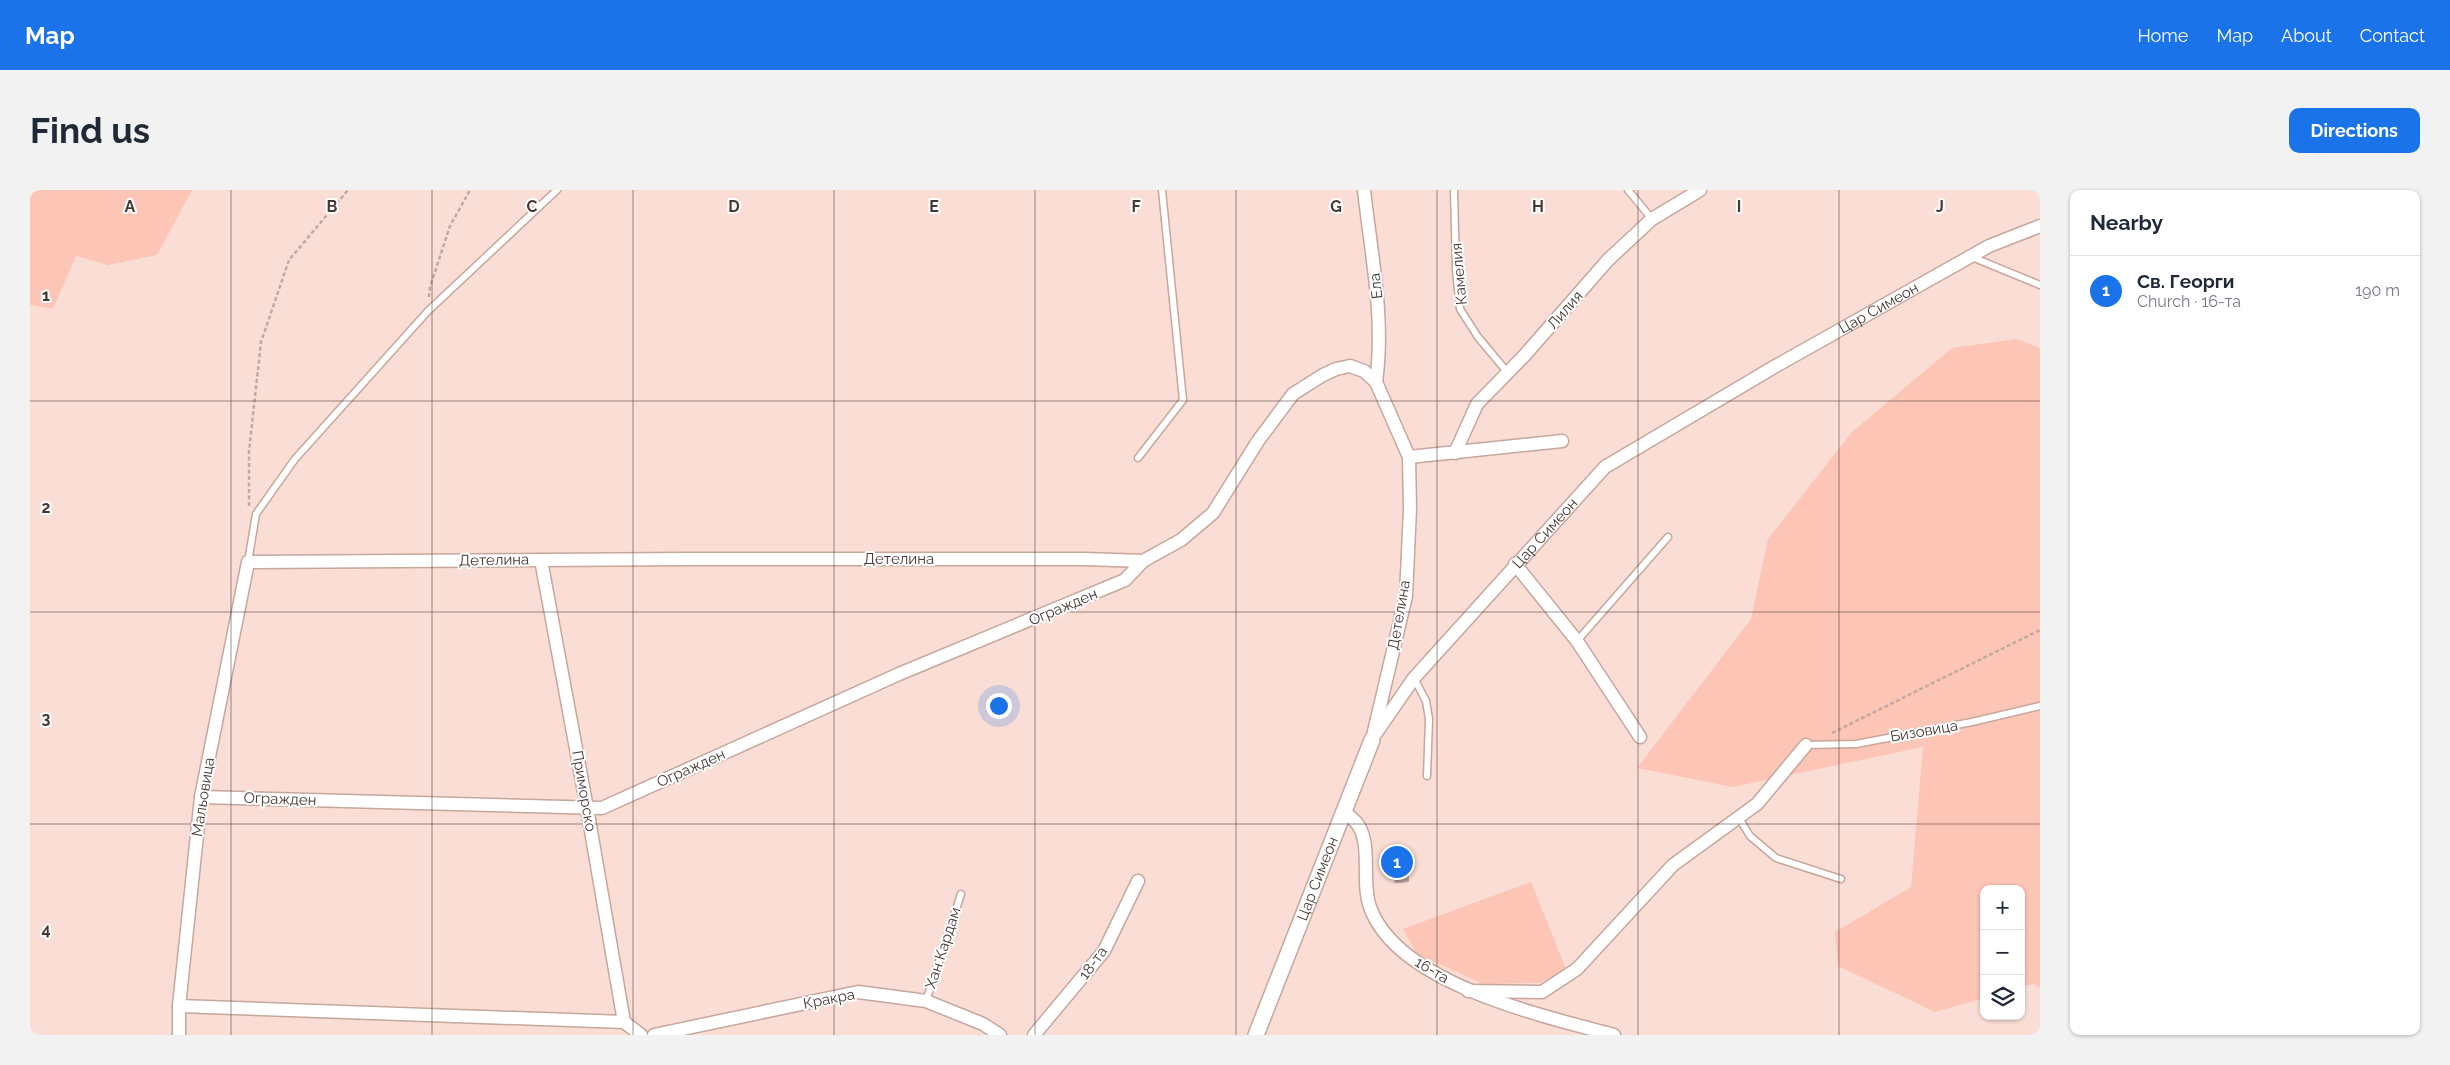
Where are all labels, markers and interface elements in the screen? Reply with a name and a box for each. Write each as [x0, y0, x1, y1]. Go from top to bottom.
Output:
text: Map [25, 21, 75, 50]
text: Home [2137, 25, 2188, 46]
text: Map [2216, 25, 2253, 46]
text: About [2281, 25, 2332, 46]
text: Contact [2360, 25, 2425, 46]
button: Directions [2289, 108, 2420, 153]
text: Find us [30, 110, 150, 151]
text: A [125, 197, 136, 216]
text: B [327, 197, 338, 216]
text: C [527, 197, 538, 216]
text: D [728, 197, 740, 216]
text: E [929, 197, 939, 216]
text: F [1131, 197, 1141, 216]
text: G [1330, 197, 1342, 216]
text: H [1532, 197, 1544, 216]
text: I [1737, 197, 1741, 216]
text: J [1936, 197, 1944, 216]
text: Nearby [2090, 210, 2163, 235]
street label: Камелия [1447, 242, 1471, 306]
text: Св. Георги [2137, 270, 2234, 292]
street label: Ела [1365, 272, 1387, 300]
street label: Цар Симеон [1836, 279, 1922, 338]
text: 1 [2102, 281, 2110, 300]
text: 190 m [2355, 281, 2400, 300]
text: 1 [42, 286, 50, 305]
street label: Лилия [1543, 287, 1587, 333]
text: Church · 16-та [2137, 292, 2241, 311]
street label: Цар Симеон [1509, 494, 1581, 572]
text: 2 [41, 498, 51, 517]
street label: Детелина [459, 550, 529, 570]
street label: Детелина [864, 550, 934, 568]
street label: Детелина [1384, 579, 1414, 651]
street label: Огражден [1026, 584, 1100, 630]
your location [986, 693, 1012, 719]
text: 3 [42, 709, 51, 728]
street label: Бизовица [1889, 716, 1959, 746]
street label: Огражден [654, 745, 728, 791]
street label: Приморско [568, 749, 600, 833]
street label: Мальовица [188, 756, 218, 838]
street label: Огражден [243, 789, 317, 809]
street label: Цар Симеон [1293, 834, 1342, 923]
pin: 1 [1381, 843, 1413, 881]
map controls [1980, 885, 2025, 1020]
button: + [1980, 885, 2025, 930]
street label: Хан Кардам [921, 905, 965, 991]
text: 4 [41, 920, 51, 939]
button: − [1980, 930, 2025, 975]
street label: 18-та [1075, 943, 1111, 983]
street label: 16-та [1412, 953, 1452, 987]
button: layers [1980, 975, 2025, 1020]
street label: Кракра [802, 985, 856, 1013]

